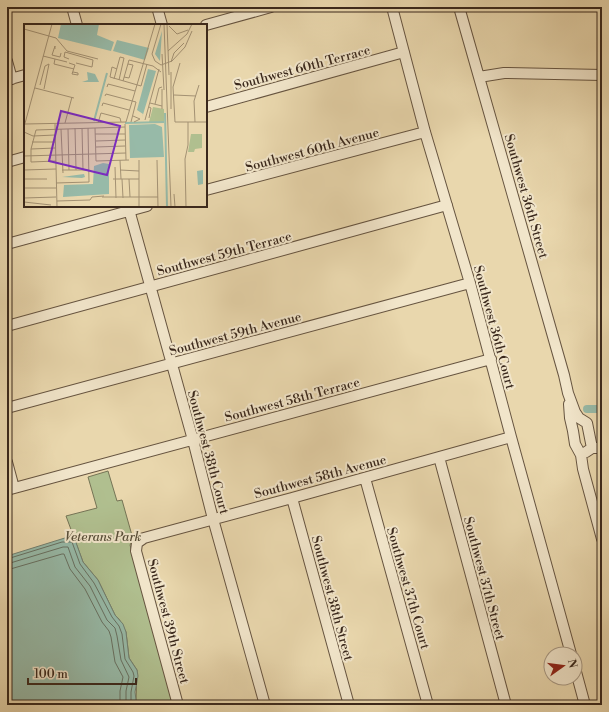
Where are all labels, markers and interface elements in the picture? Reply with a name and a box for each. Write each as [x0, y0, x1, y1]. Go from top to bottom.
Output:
inset map [24, 24, 207, 207]
street label: Southwest 60th Terrace [232, 42, 373, 94]
street label: Southwest 60th Avenue [244, 124, 381, 176]
street label: Southwest 36th Street [501, 132, 552, 261]
street label: Southwest 59th Terrace [155, 228, 294, 280]
street label: Southwest 36th Court [470, 264, 518, 391]
street label: Southwest 59th Avenue [167, 308, 304, 359]
street label: Southwest 58th Terrace [223, 374, 362, 426]
street label: Southwest 38th Court [184, 389, 232, 516]
street label: Southwest 58th Avenue [252, 451, 389, 502]
street label: Southwest 37th Street [460, 515, 508, 642]
street label: Southwest 37th Court [383, 525, 433, 651]
park label: Veterans Park [65, 529, 141, 545]
street label: Southwest 38th Street [308, 534, 357, 663]
street label: Southwest 39th Street [144, 557, 193, 686]
north arrow [543, 646, 583, 686]
text: N [564, 658, 580, 670]
scale bar [28, 660, 136, 686]
text: 100 m [34, 667, 68, 682]

